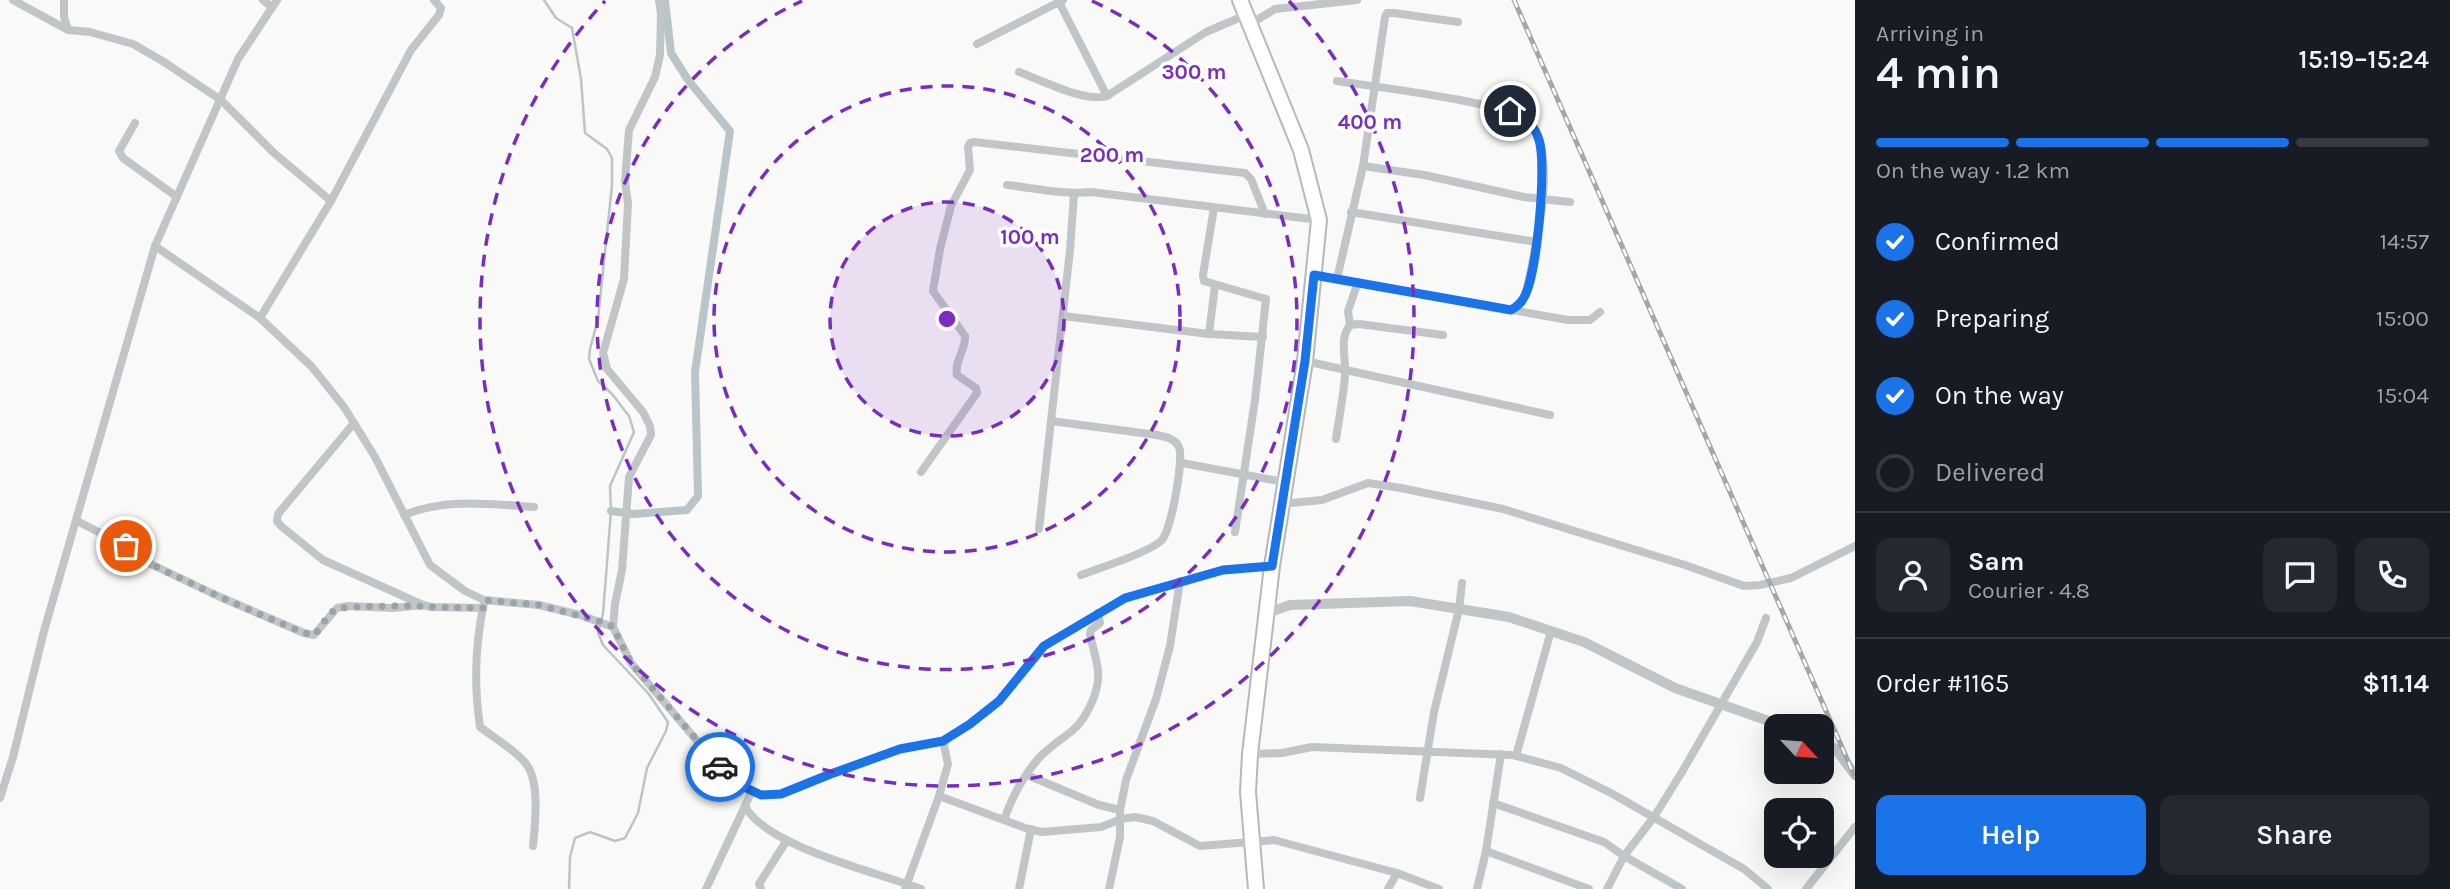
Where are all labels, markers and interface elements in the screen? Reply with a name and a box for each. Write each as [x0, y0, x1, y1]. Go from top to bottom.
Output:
text: Arriving in [1876, 20, 1984, 47]
text: 15:19–15:24 [2299, 44, 2429, 75]
text: 4 min [1876, 46, 2001, 100]
text: 300 m [1162, 60, 1226, 84]
pin [1480, 81, 1540, 141]
icon: home [1491, 92, 1529, 130]
text: 400 m [1338, 110, 1402, 134]
text: 200 m [1080, 143, 1144, 167]
text: On the way · 1.2 km [1876, 157, 2070, 184]
icon: check [1876, 223, 1914, 261]
text: 100 m [1000, 225, 1060, 249]
text: Confirmed [1935, 226, 2060, 257]
text: 14:57 [2379, 228, 2429, 255]
icon: check [1876, 300, 1914, 338]
text: Preparing [1935, 303, 2049, 334]
text: 15:00 [2376, 305, 2429, 332]
centre of rings [935, 307, 959, 331]
icon: check [1876, 377, 1914, 415]
text: On the way [1935, 380, 2064, 411]
text: 15:04 [2377, 382, 2429, 409]
text: Delivered [1935, 457, 2045, 488]
pin [96, 516, 156, 576]
icon: bag [107, 527, 145, 565]
button: person [1876, 538, 1950, 612]
button: chat [2263, 538, 2337, 612]
button: phone [2355, 538, 2429, 612]
text: Sam [1968, 546, 2024, 577]
text: Courier · 4.8 [1968, 577, 2090, 604]
text: Order #1165 [1876, 668, 2010, 699]
text: $11.14 [2362, 668, 2429, 699]
north arrow [1764, 714, 1834, 784]
map controls [1764, 714, 1834, 868]
courier [685, 732, 755, 802]
icon: car [701, 748, 739, 786]
button: Help [1876, 795, 2146, 875]
button: Share [2160, 795, 2429, 875]
button: locate [1764, 798, 1834, 868]

